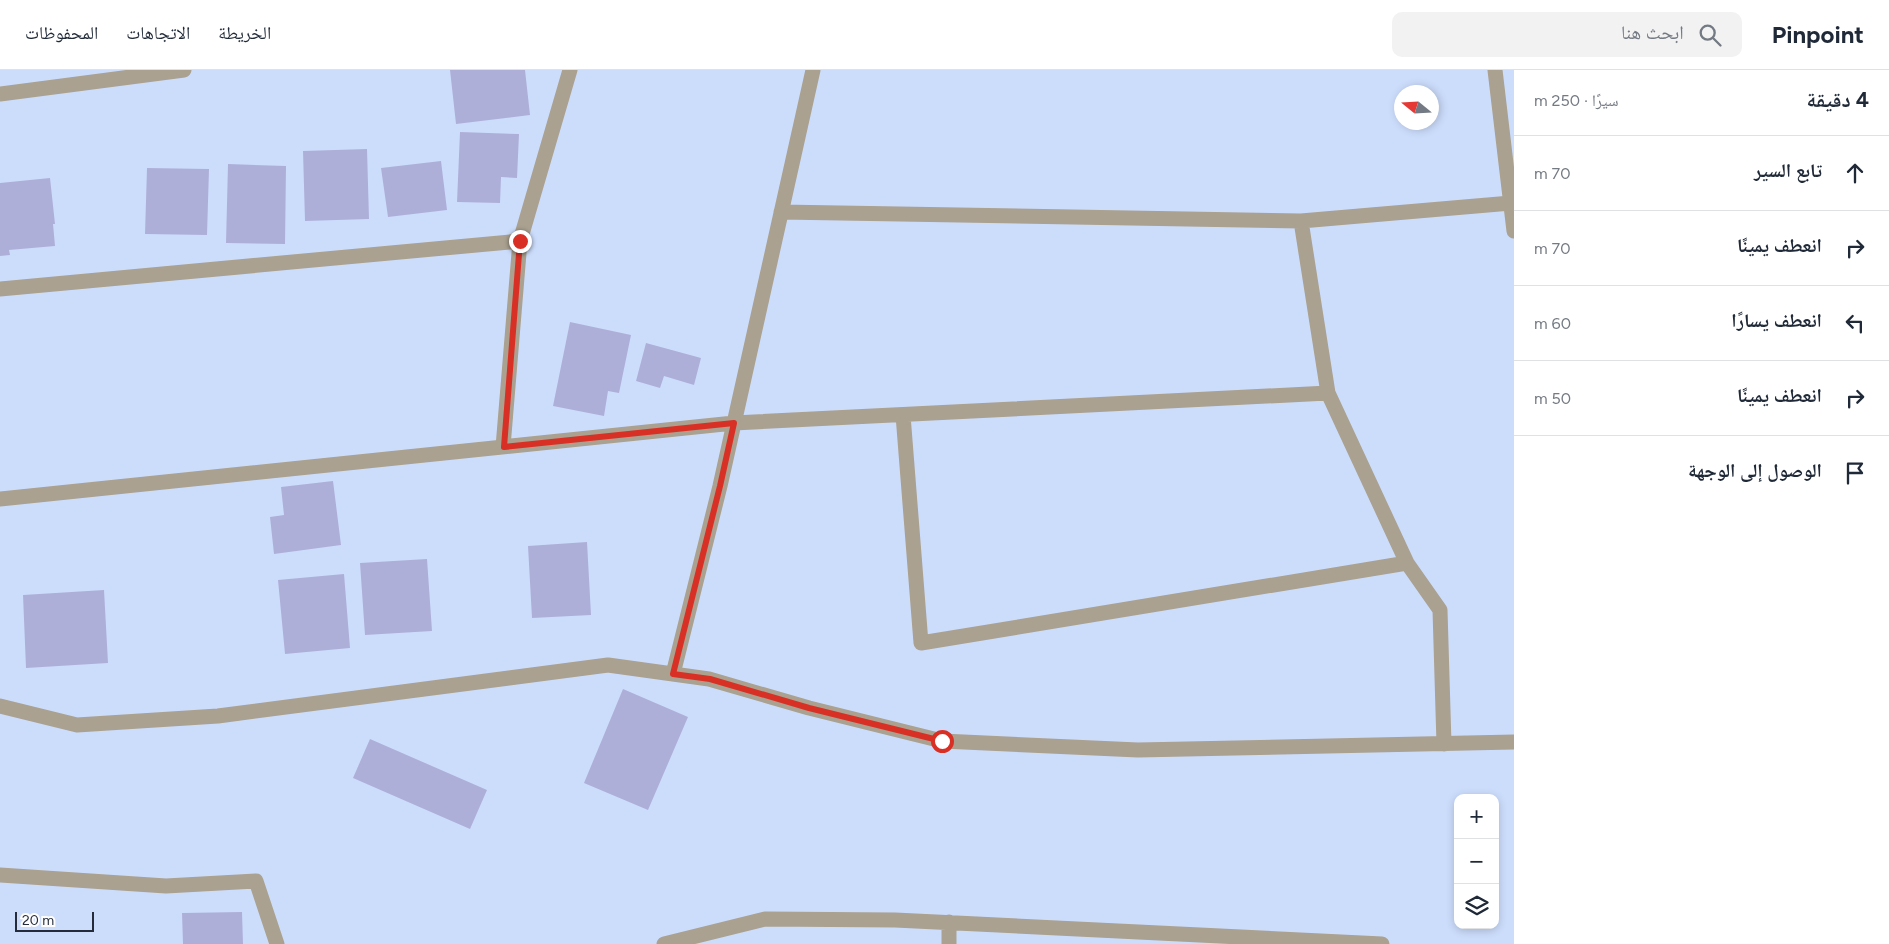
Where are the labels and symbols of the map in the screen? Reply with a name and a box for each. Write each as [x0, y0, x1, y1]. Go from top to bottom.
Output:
north arrow [1394, 85, 1439, 130]
route end [509, 230, 532, 253]
route start [931, 730, 954, 753]
scale bar [15, 909, 94, 932]

